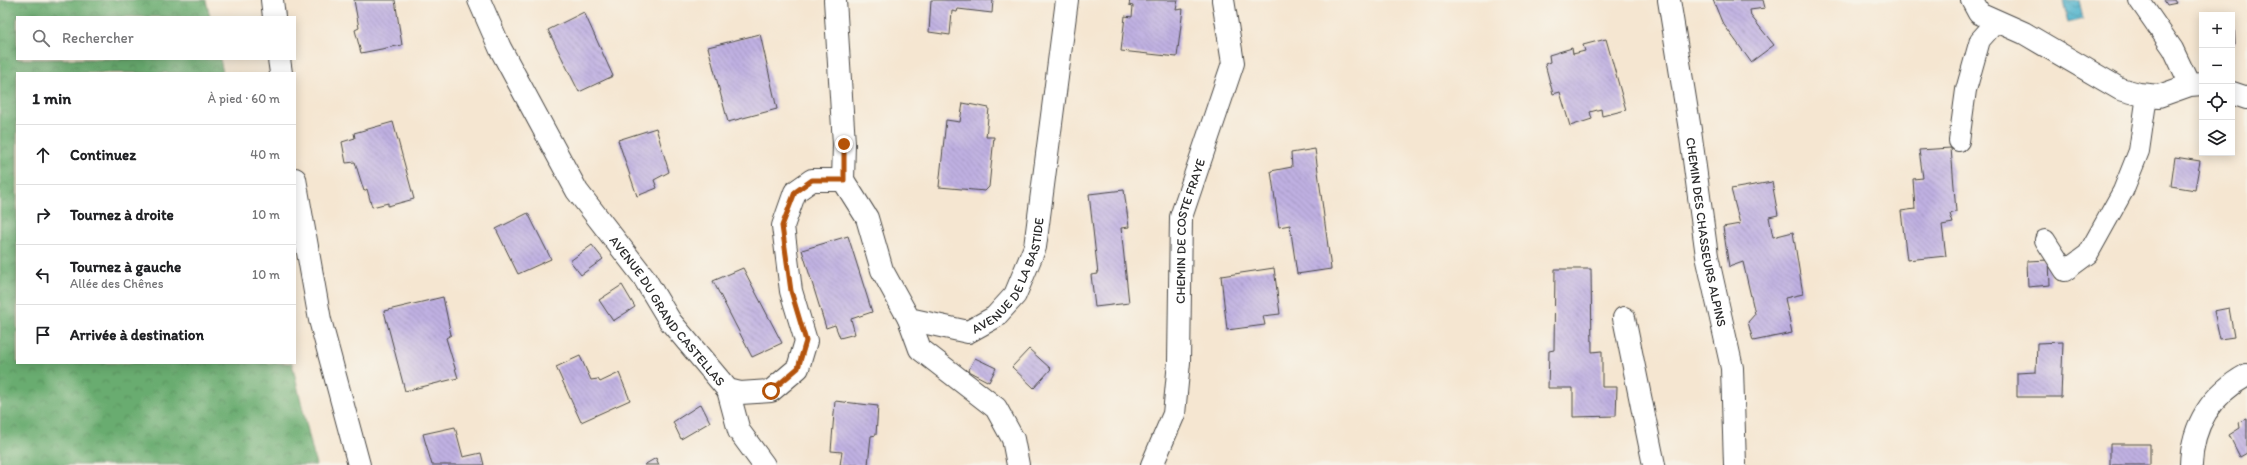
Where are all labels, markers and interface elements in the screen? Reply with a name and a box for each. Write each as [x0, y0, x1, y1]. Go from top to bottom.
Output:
map controls [2199, 12, 2235, 156]
button: + [2199, 12, 2235, 48]
search box [16, 16, 296, 60]
icon: search [30, 27, 52, 49]
text: Rechercher [62, 29, 134, 47]
button: − [2199, 48, 2235, 84]
button: locate [2199, 84, 2235, 120]
text: 1 min [32, 88, 71, 108]
text: À pied · 60 m [208, 91, 280, 106]
button: layers [2199, 120, 2235, 156]
route end [835, 135, 853, 153]
street label: CHEMIN DES CHASSEURS ALPINS [1683, 136, 1730, 328]
icon: ahead [32, 144, 54, 166]
text: Continuez [70, 146, 136, 164]
text: 40 m [250, 147, 280, 162]
street label: CHEMIN DE COSTE FRAYE [1173, 157, 1208, 304]
icon: right [32, 204, 54, 226]
text: Tournez à droite [70, 206, 174, 224]
text: 10 m [252, 207, 280, 222]
street label: AVENUE DE LA BASTIDE [969, 217, 1047, 337]
street label: AVENUE DU GRAND CASTELLAS [607, 233, 728, 389]
text: Tournez à gauche [70, 258, 181, 276]
icon: left [32, 264, 54, 286]
text: 10 m [252, 267, 280, 282]
text: Allée des Chênes [70, 276, 164, 291]
icon: arrive [32, 324, 54, 346]
text: Arrivée à destination [70, 326, 204, 344]
route start [762, 382, 780, 400]

